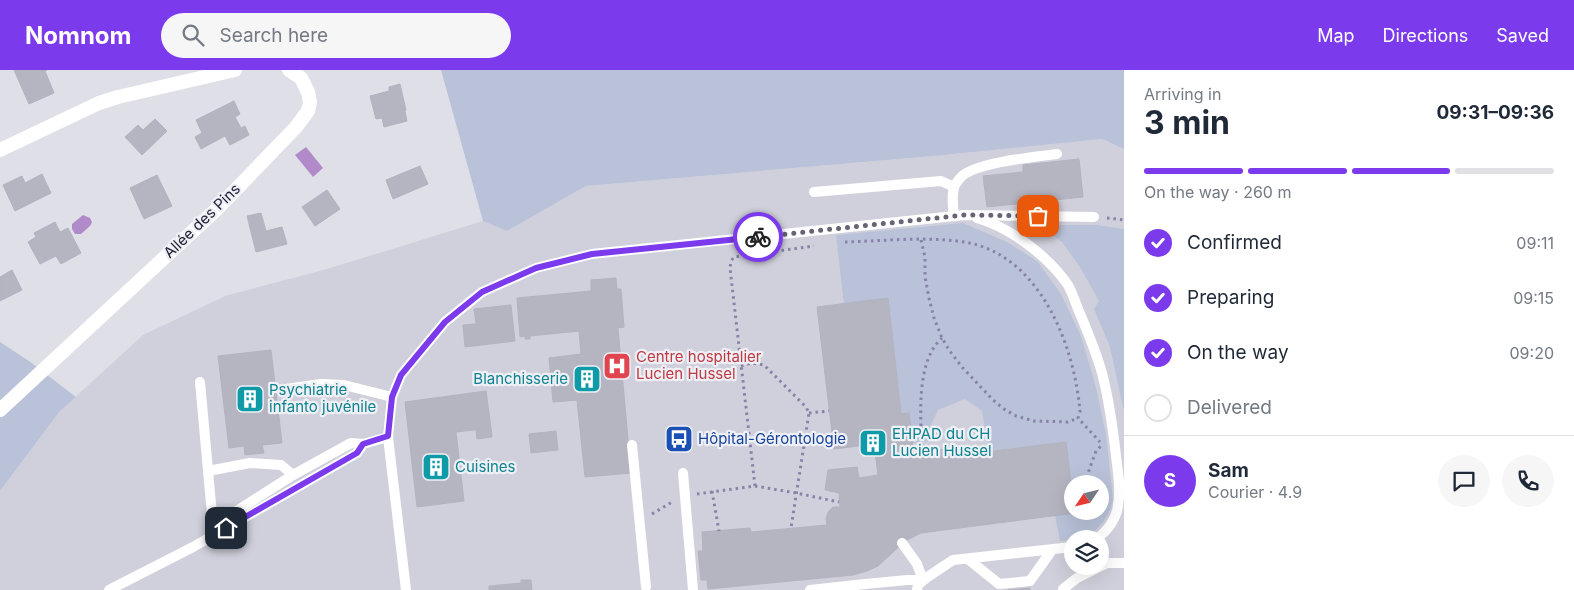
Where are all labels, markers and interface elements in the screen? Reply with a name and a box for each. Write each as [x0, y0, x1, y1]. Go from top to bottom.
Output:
search box [161, 13, 511, 58]
text: Nomnom [25, 21, 131, 50]
icon: search [179, 21, 207, 49]
text: Search here [219, 24, 328, 47]
text: Map [1317, 25, 1355, 46]
text: Directions [1383, 25, 1468, 46]
text: Saved [1496, 25, 1549, 46]
text: Arriving in [1144, 84, 1221, 104]
text: 09:31–09:36 [1436, 101, 1554, 124]
text: 3 min [1144, 103, 1230, 142]
street label: Allée des Pins [159, 179, 244, 262]
text: On the way · 260 m [1144, 182, 1291, 202]
pin [1017, 195, 1059, 237]
icon: bag [1024, 202, 1052, 230]
courier [733, 212, 783, 262]
icon: bike [744, 223, 772, 251]
icon: check [1144, 229, 1172, 257]
text: Confirmed [1187, 231, 1282, 254]
text: 09:11 [1516, 233, 1554, 253]
icon: check [1144, 284, 1172, 312]
text: Preparing [1187, 286, 1274, 309]
text: 09:15 [1513, 288, 1554, 308]
icon: check [1144, 339, 1172, 367]
text: On the way [1187, 341, 1289, 364]
text: 09:20 [1510, 343, 1554, 363]
place label: Centre hospitalier Lucien Hussel [636, 347, 762, 383]
hospital icon: Centre hospitalier Lucien Hussel [602, 351, 632, 381]
building icon: Blanchisserie [572, 364, 602, 394]
place label: Blanchisserie [473, 369, 568, 388]
place label: Psychiatrie infanto juvénile [269, 380, 376, 416]
building icon: Psychiatrie infanto juvénile [235, 384, 265, 414]
text: Delivered [1187, 396, 1272, 419]
bus stop icon: Hôpital-Gérontologie [664, 424, 694, 454]
place label: EHPAD du CH Lucien Hussel [892, 424, 992, 460]
building icon: EHPAD du CH Lucien Hussel [858, 428, 888, 458]
place label: Hôpital-Gérontologie [698, 429, 846, 448]
building icon: Cuisines [421, 452, 451, 482]
button: chat [1438, 455, 1490, 507]
button: phone [1502, 455, 1554, 507]
place label: Cuisines [455, 457, 516, 476]
text: Sam [1208, 459, 1249, 482]
text: S [1164, 469, 1176, 492]
north arrow [1064, 475, 1109, 520]
map controls [1064, 475, 1109, 575]
text: Courier · 4.9 [1208, 482, 1302, 502]
pin [205, 507, 247, 549]
icon: home [212, 514, 240, 542]
button: layers [1064, 530, 1109, 575]

